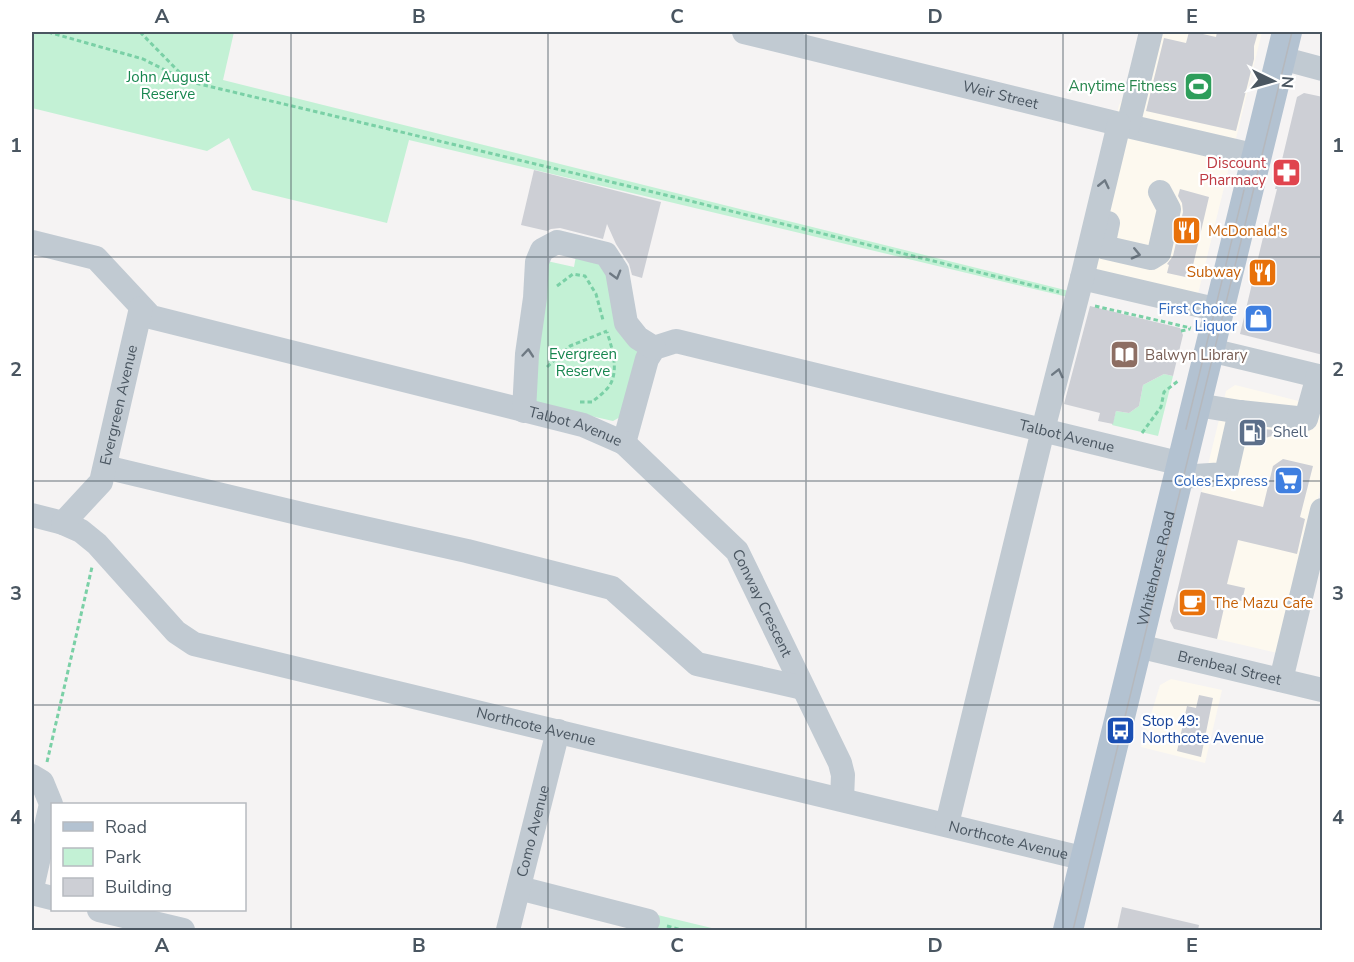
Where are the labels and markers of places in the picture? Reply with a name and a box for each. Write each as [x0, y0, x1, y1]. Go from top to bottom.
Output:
sports icon: Anytime Fitness [1182, 70, 1214, 102]
place label: Anytime Fitness [1068, 76, 1177, 96]
place label: Discount Pharmacy [1199, 153, 1267, 190]
pharmacy icon: Discount Pharmacy [1271, 156, 1303, 188]
restaurant icon: McDonald's [1171, 215, 1203, 247]
place label: McDonald's [1208, 221, 1287, 241]
restaurant icon: Subway [1246, 256, 1278, 288]
place label: Subway [1187, 262, 1241, 282]
place label: First Choice Liquor [1159, 299, 1238, 336]
shop icon: First Choice Liquor [1242, 302, 1274, 334]
library icon: Balwyn Library [1108, 339, 1140, 371]
place label: Balwyn Library [1145, 345, 1248, 365]
fuel station icon: Shell [1236, 416, 1268, 448]
place label: Shell [1273, 422, 1308, 442]
supermarket icon: Coles Express [1273, 465, 1305, 497]
place label: Coles Express [1174, 471, 1268, 491]
cafe icon: The Mazu Cafe [1176, 587, 1208, 619]
place label: The Mazu Cafe [1213, 593, 1313, 613]
place label: Stop 49: Northcote Avenue [1142, 711, 1264, 748]
bus stop icon: Stop 49: Northcote Avenue [1105, 714, 1137, 746]

